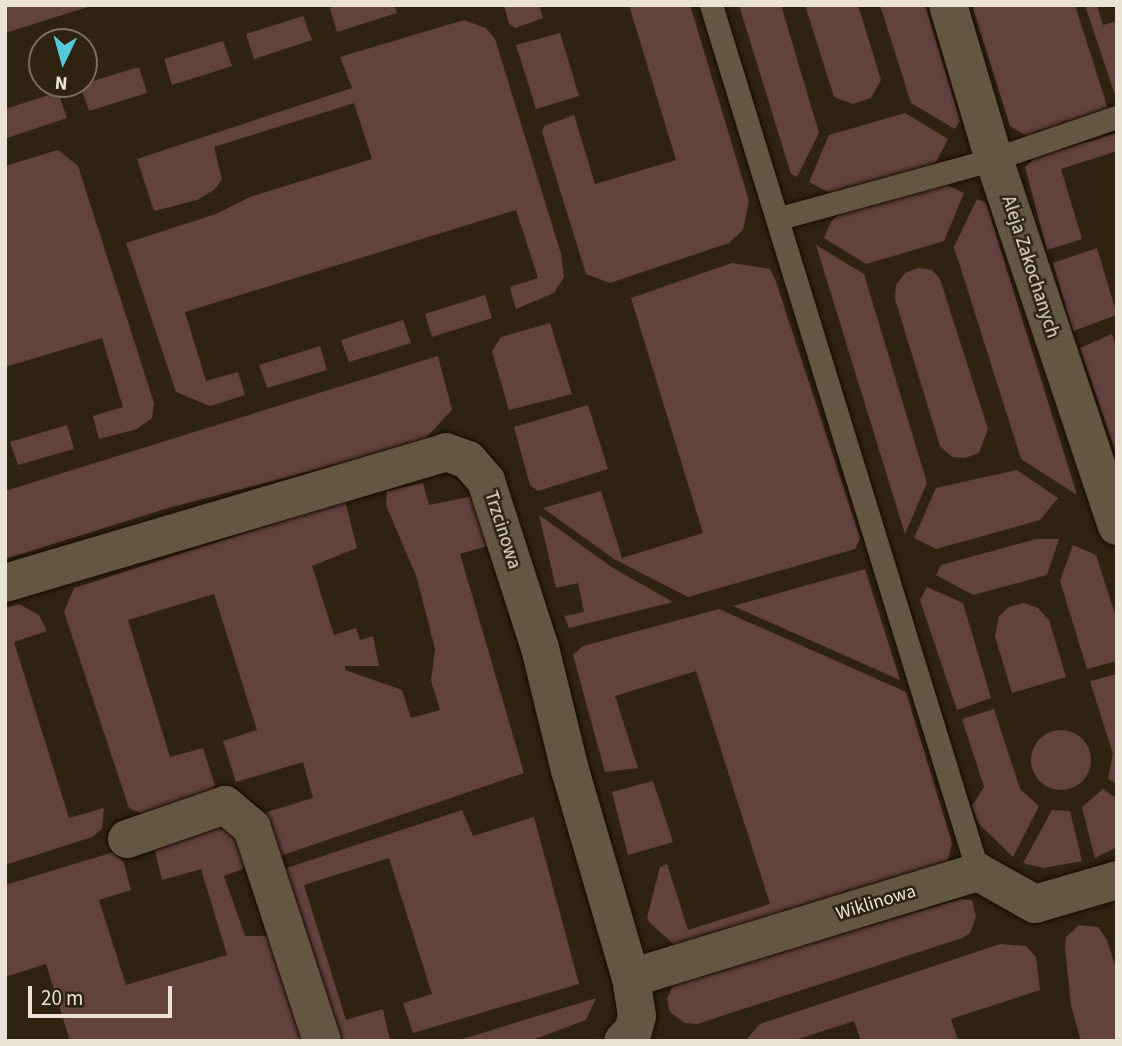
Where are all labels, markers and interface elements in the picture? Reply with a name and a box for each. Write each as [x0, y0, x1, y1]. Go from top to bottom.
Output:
north arrow [28, 28, 98, 98]
text: N [54, 68, 69, 96]
street label: Aleja Zakochanych [996, 193, 1064, 341]
street label: Trzcinowa [479, 488, 525, 572]
street label: Wiklinowa [833, 880, 919, 926]
scale bar [32, 972, 175, 1016]
text: 20 m [41, 983, 83, 1013]

